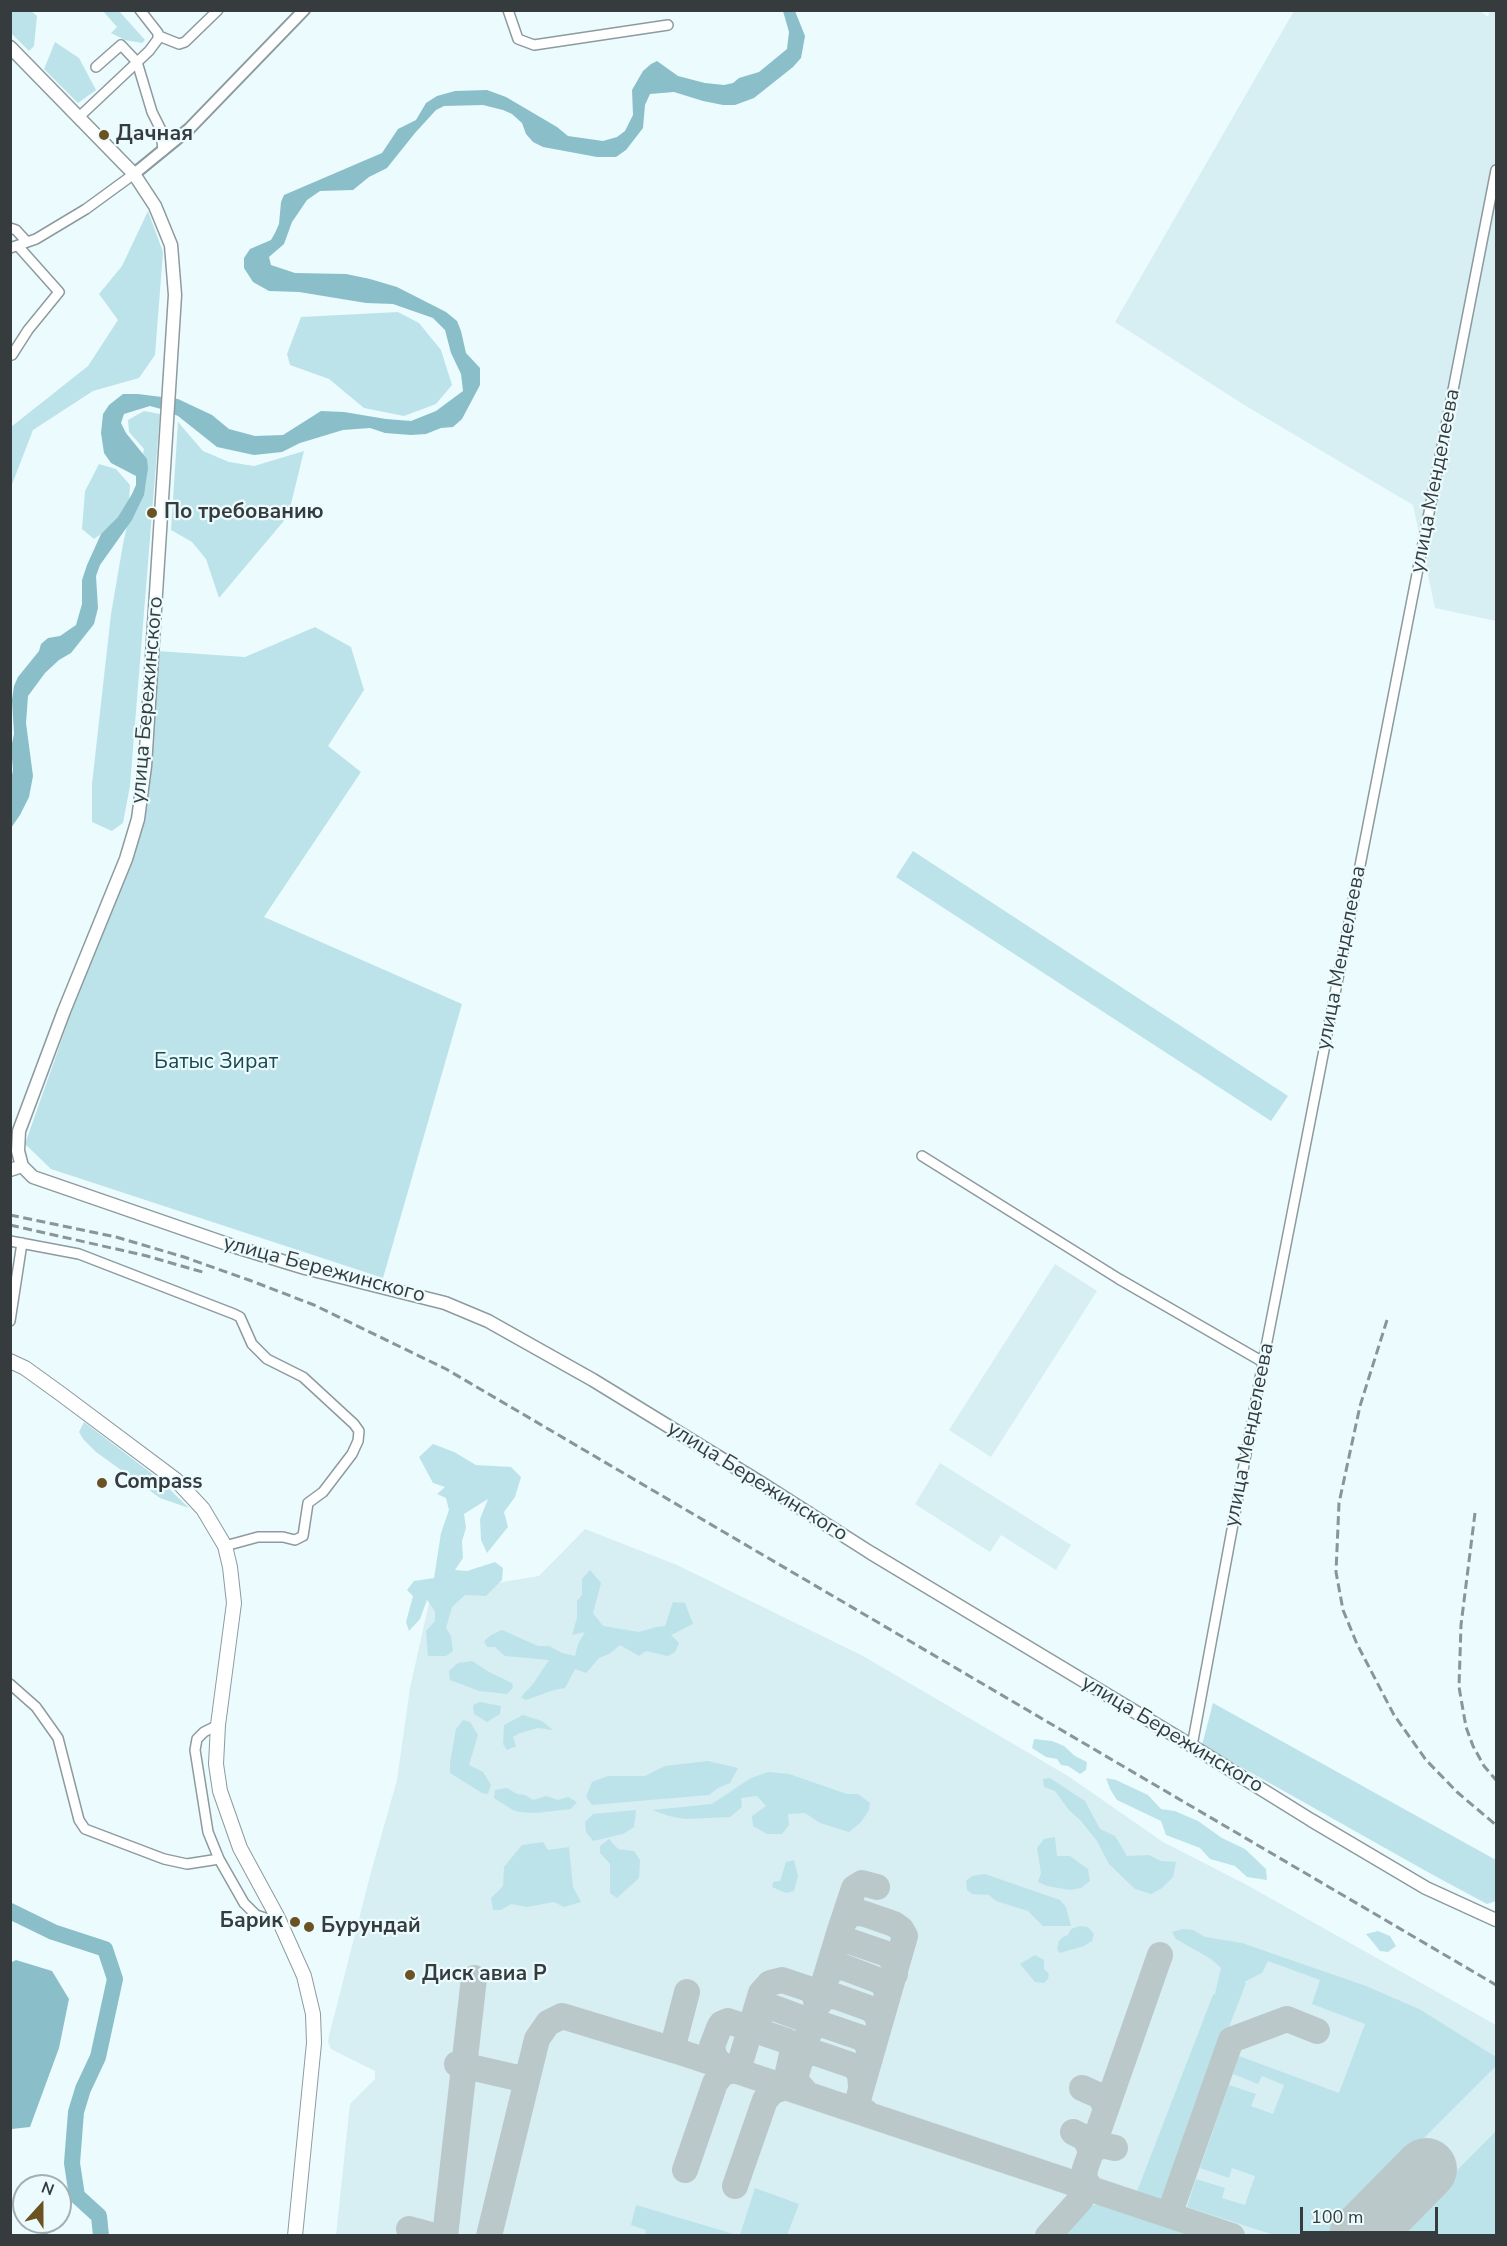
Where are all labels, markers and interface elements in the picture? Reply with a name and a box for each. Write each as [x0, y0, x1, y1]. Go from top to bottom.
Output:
place label: Дачная [116, 122, 193, 148]
marker: Дачная [97, 128, 111, 142]
street label: улица Менделеева [1406, 387, 1466, 575]
place label: По требованию [164, 500, 324, 526]
marker: По требованию [145, 506, 159, 520]
street label: улица Бережинского [126, 595, 170, 805]
street label: улица Менделеева [1312, 864, 1372, 1052]
park label: Батыс Зират [154, 1050, 278, 1076]
street label: улица Бережинского [220, 1231, 428, 1309]
street label: улица Менделеева [1220, 1341, 1280, 1529]
street label: улица Бережинского [662, 1416, 852, 1548]
place label: Compass [114, 1470, 203, 1496]
marker: Compass [95, 1476, 109, 1490]
street label: улица Бережинского [1076, 1671, 1268, 1799]
place label: Барик [220, 1909, 283, 1935]
place label: Бурундай [321, 1914, 421, 1940]
marker: Барик [288, 1915, 302, 1929]
marker: Бурундай [302, 1920, 316, 1934]
place label: Диск авиа Р [422, 1962, 547, 1988]
marker: Диск авиа Р [403, 1968, 417, 1982]
north arrow [12, 2174, 72, 2234]
text: N [38, 2177, 57, 2201]
scale bar [1303, 2195, 1441, 2233]
text: 100 m [1311, 2205, 1363, 2229]

